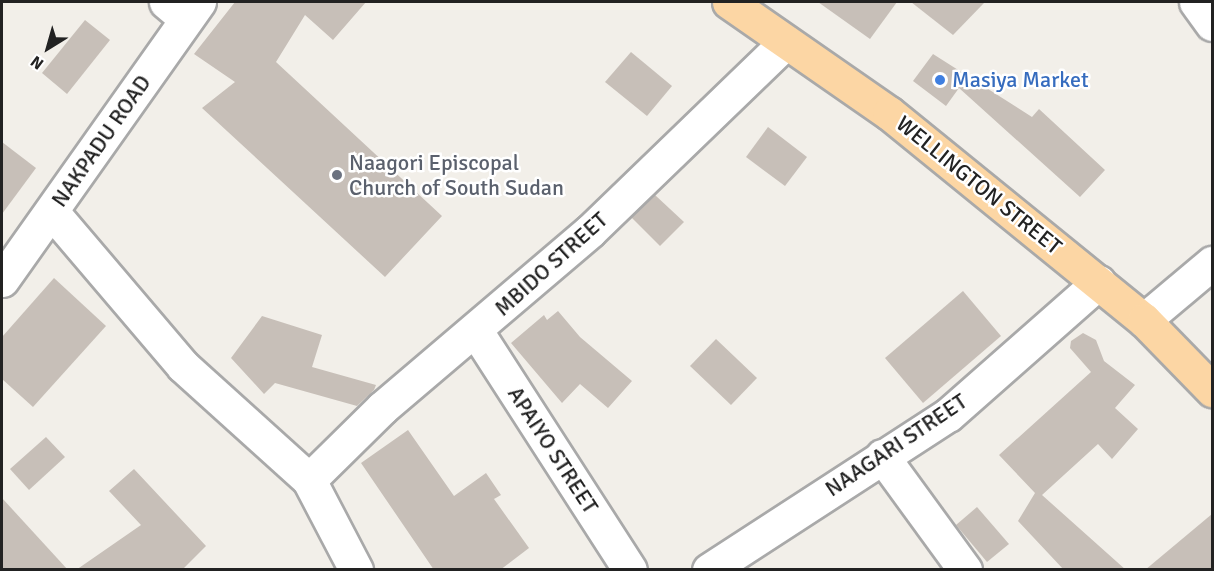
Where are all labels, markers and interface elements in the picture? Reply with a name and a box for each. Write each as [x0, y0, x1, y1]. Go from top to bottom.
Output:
north arrow [18, 18, 78, 78]
text: N [27, 51, 48, 74]
place label: Masiya Market [952, 67, 1089, 93]
street label: NAKPADU ROAD [46, 70, 156, 212]
marker: Masiya Market [933, 73, 947, 87]
street label: WELLINGTON STREET [891, 110, 1067, 260]
place label: Naagori Episcopal Church of South Sudan [349, 149, 564, 200]
marker: Naagori Episcopal Church of South Sudan [330, 168, 344, 182]
street label: MBIDO STREET [489, 207, 613, 321]
street label: APAIYO STREET [502, 382, 604, 518]
street label: NAAGARI STREET [820, 388, 972, 502]

